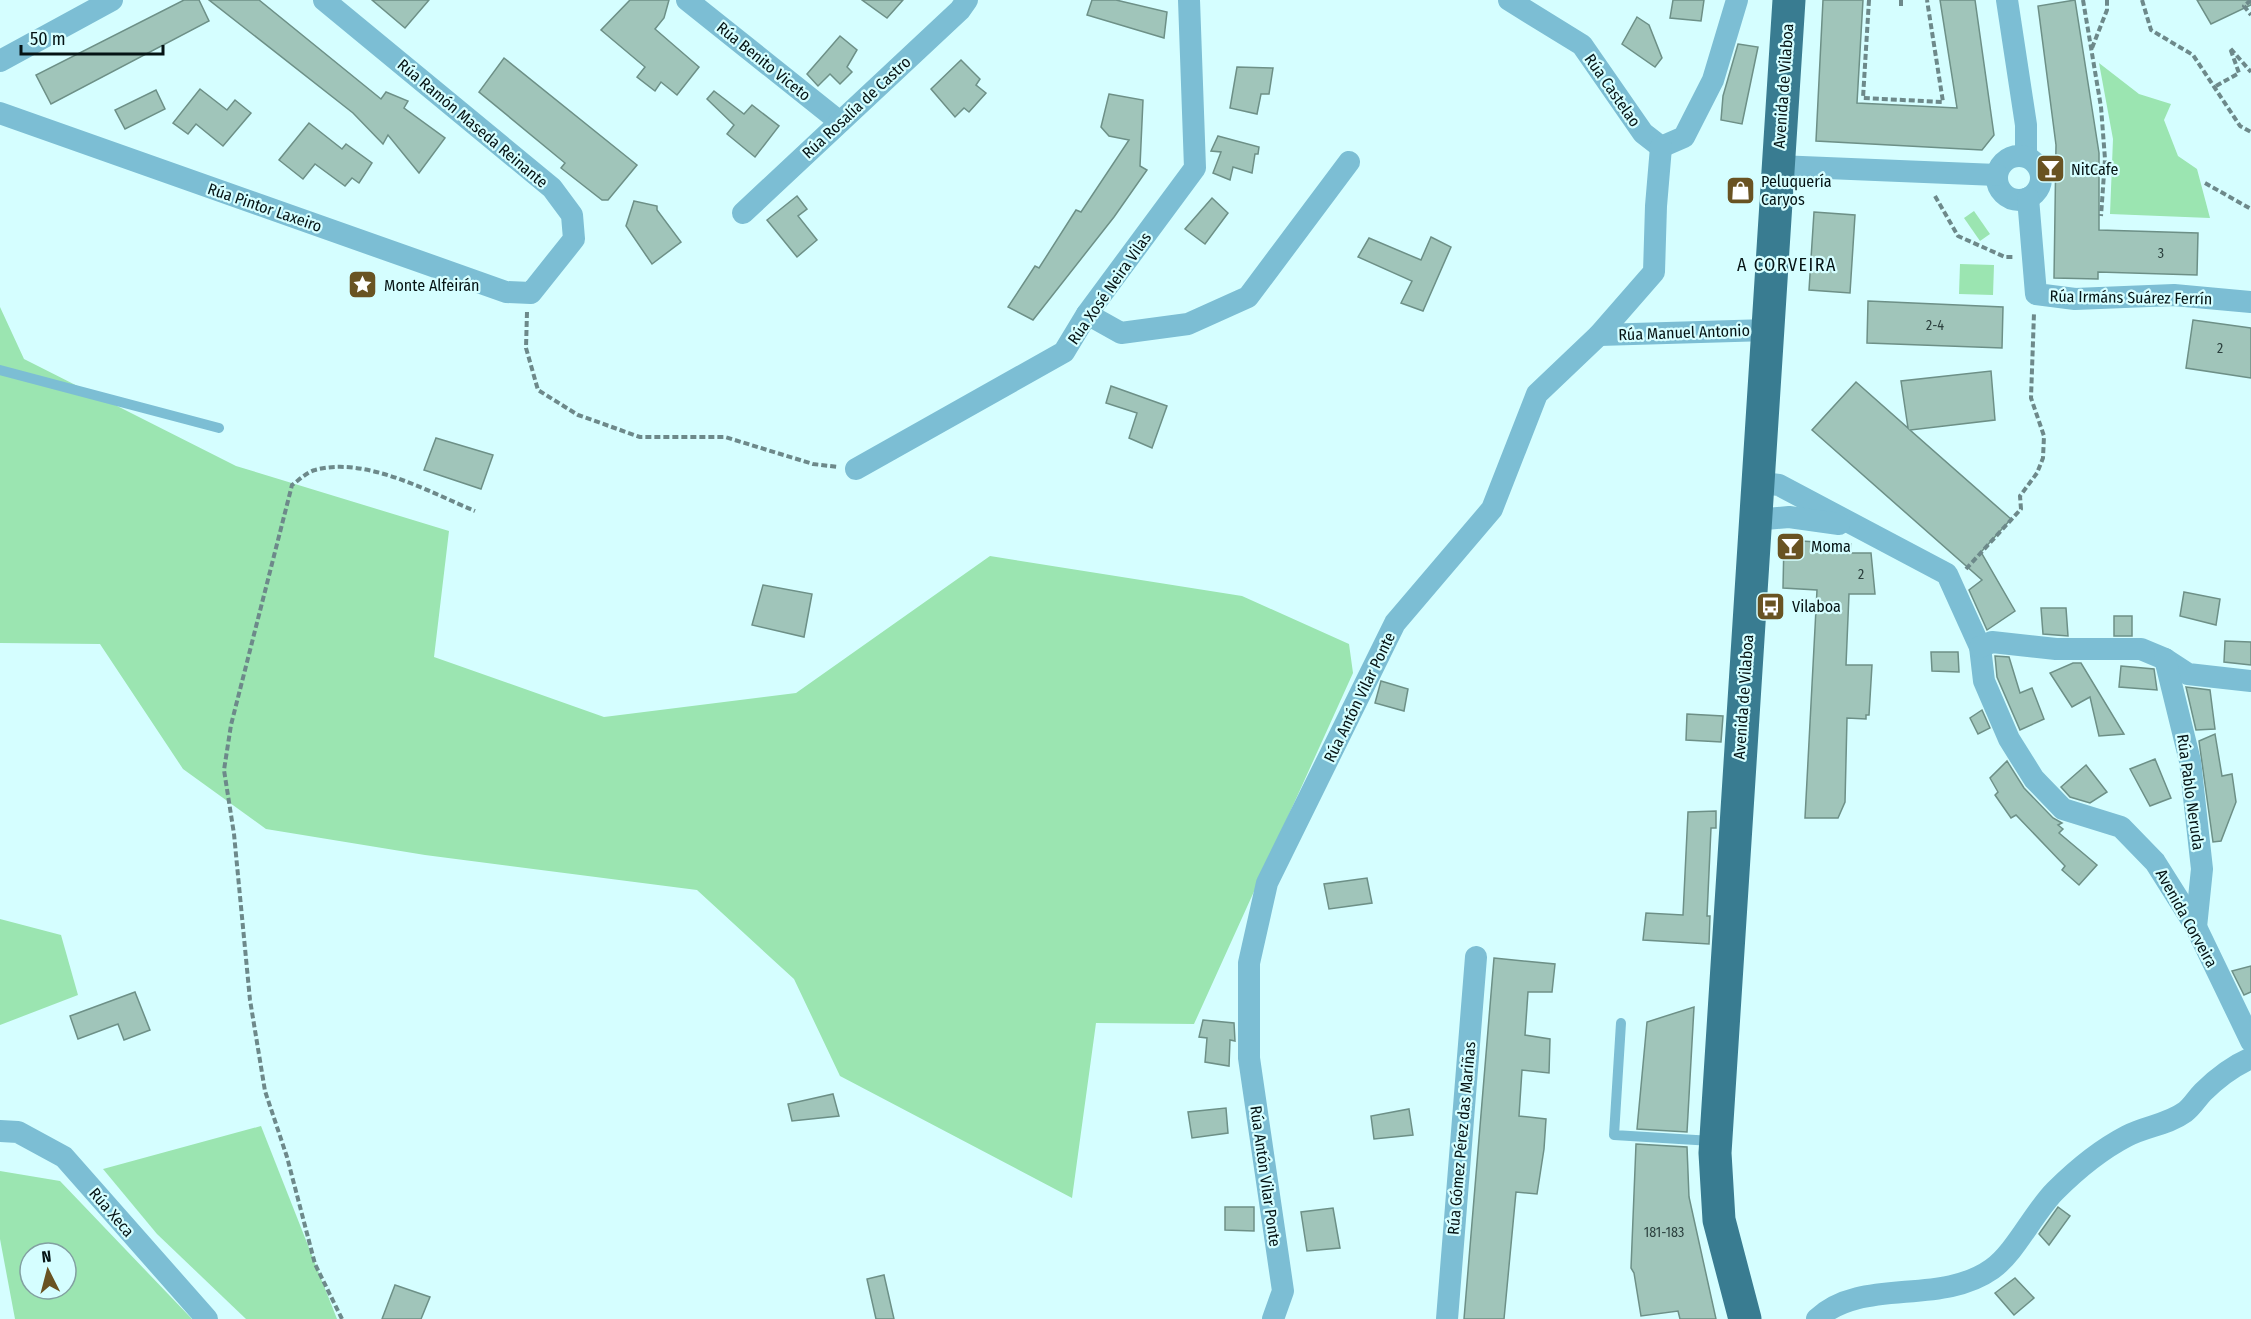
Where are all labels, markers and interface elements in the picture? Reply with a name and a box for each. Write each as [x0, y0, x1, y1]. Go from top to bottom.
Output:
scale bar [21, 18, 164, 56]
street label: Rúa Benito Viceto [713, 18, 814, 105]
street label: Avenida de Vilaboa [1770, 23, 1797, 149]
text: 50 m [30, 28, 66, 50]
street label: Rúa Castelao [1581, 50, 1645, 130]
street label: Rúa Rosalía de Castro [798, 52, 915, 163]
street label: Rúa Ramón Maseda Reinante [394, 55, 552, 192]
bar icon: NitCafe [2034, 153, 2066, 185]
place label: NitCafe [2071, 160, 2119, 179]
place label: Peluquería Caryos [1761, 172, 1832, 209]
shop icon: Peluquería Caryos [1724, 174, 1756, 206]
street label: Rúa Pintor Laxeiro [205, 179, 324, 236]
street label: Rúa Xosé Neira Vilas [1064, 228, 1155, 348]
house number: 3 [2158, 245, 2164, 262]
district label: A CORVEIRA [1737, 254, 1837, 276]
place icon: Monte Alfeirán [347, 269, 379, 301]
place label: Monte Alfeirán [384, 276, 480, 295]
street label: Rúa Irmáns Suárez Ferrín [2049, 287, 2213, 308]
house number: 2-4 [1926, 317, 1944, 334]
street label: Rúa Manuel Antonio [1618, 321, 1750, 344]
house number: 2 [2217, 340, 2223, 357]
bar icon: Moma [1774, 530, 1806, 562]
place label: Moma [1811, 537, 1851, 556]
house number: 2 [1858, 566, 1864, 583]
bus stop icon: Vilaboa [1755, 590, 1787, 622]
place label: Vilaboa [1792, 597, 1841, 616]
street label: Rúa Antón Vilar Ponte [1320, 629, 1399, 765]
street label: Avenida de Vilaboa [1730, 634, 1757, 760]
street label: Rúa Pablo Neruda [2173, 733, 2208, 851]
street label: Avenida Corveira [2152, 866, 2222, 971]
street label: Rúa Gómez Pérez das Mariñas [1444, 1040, 1479, 1235]
street label: Rúa Antón Vilar Ponte [1246, 1104, 1285, 1248]
street label: Rúa Xeca [85, 1184, 138, 1241]
house number: 181-183 [1644, 1224, 1684, 1241]
north arrow [18, 1241, 78, 1301]
text: N [41, 1247, 52, 1267]

